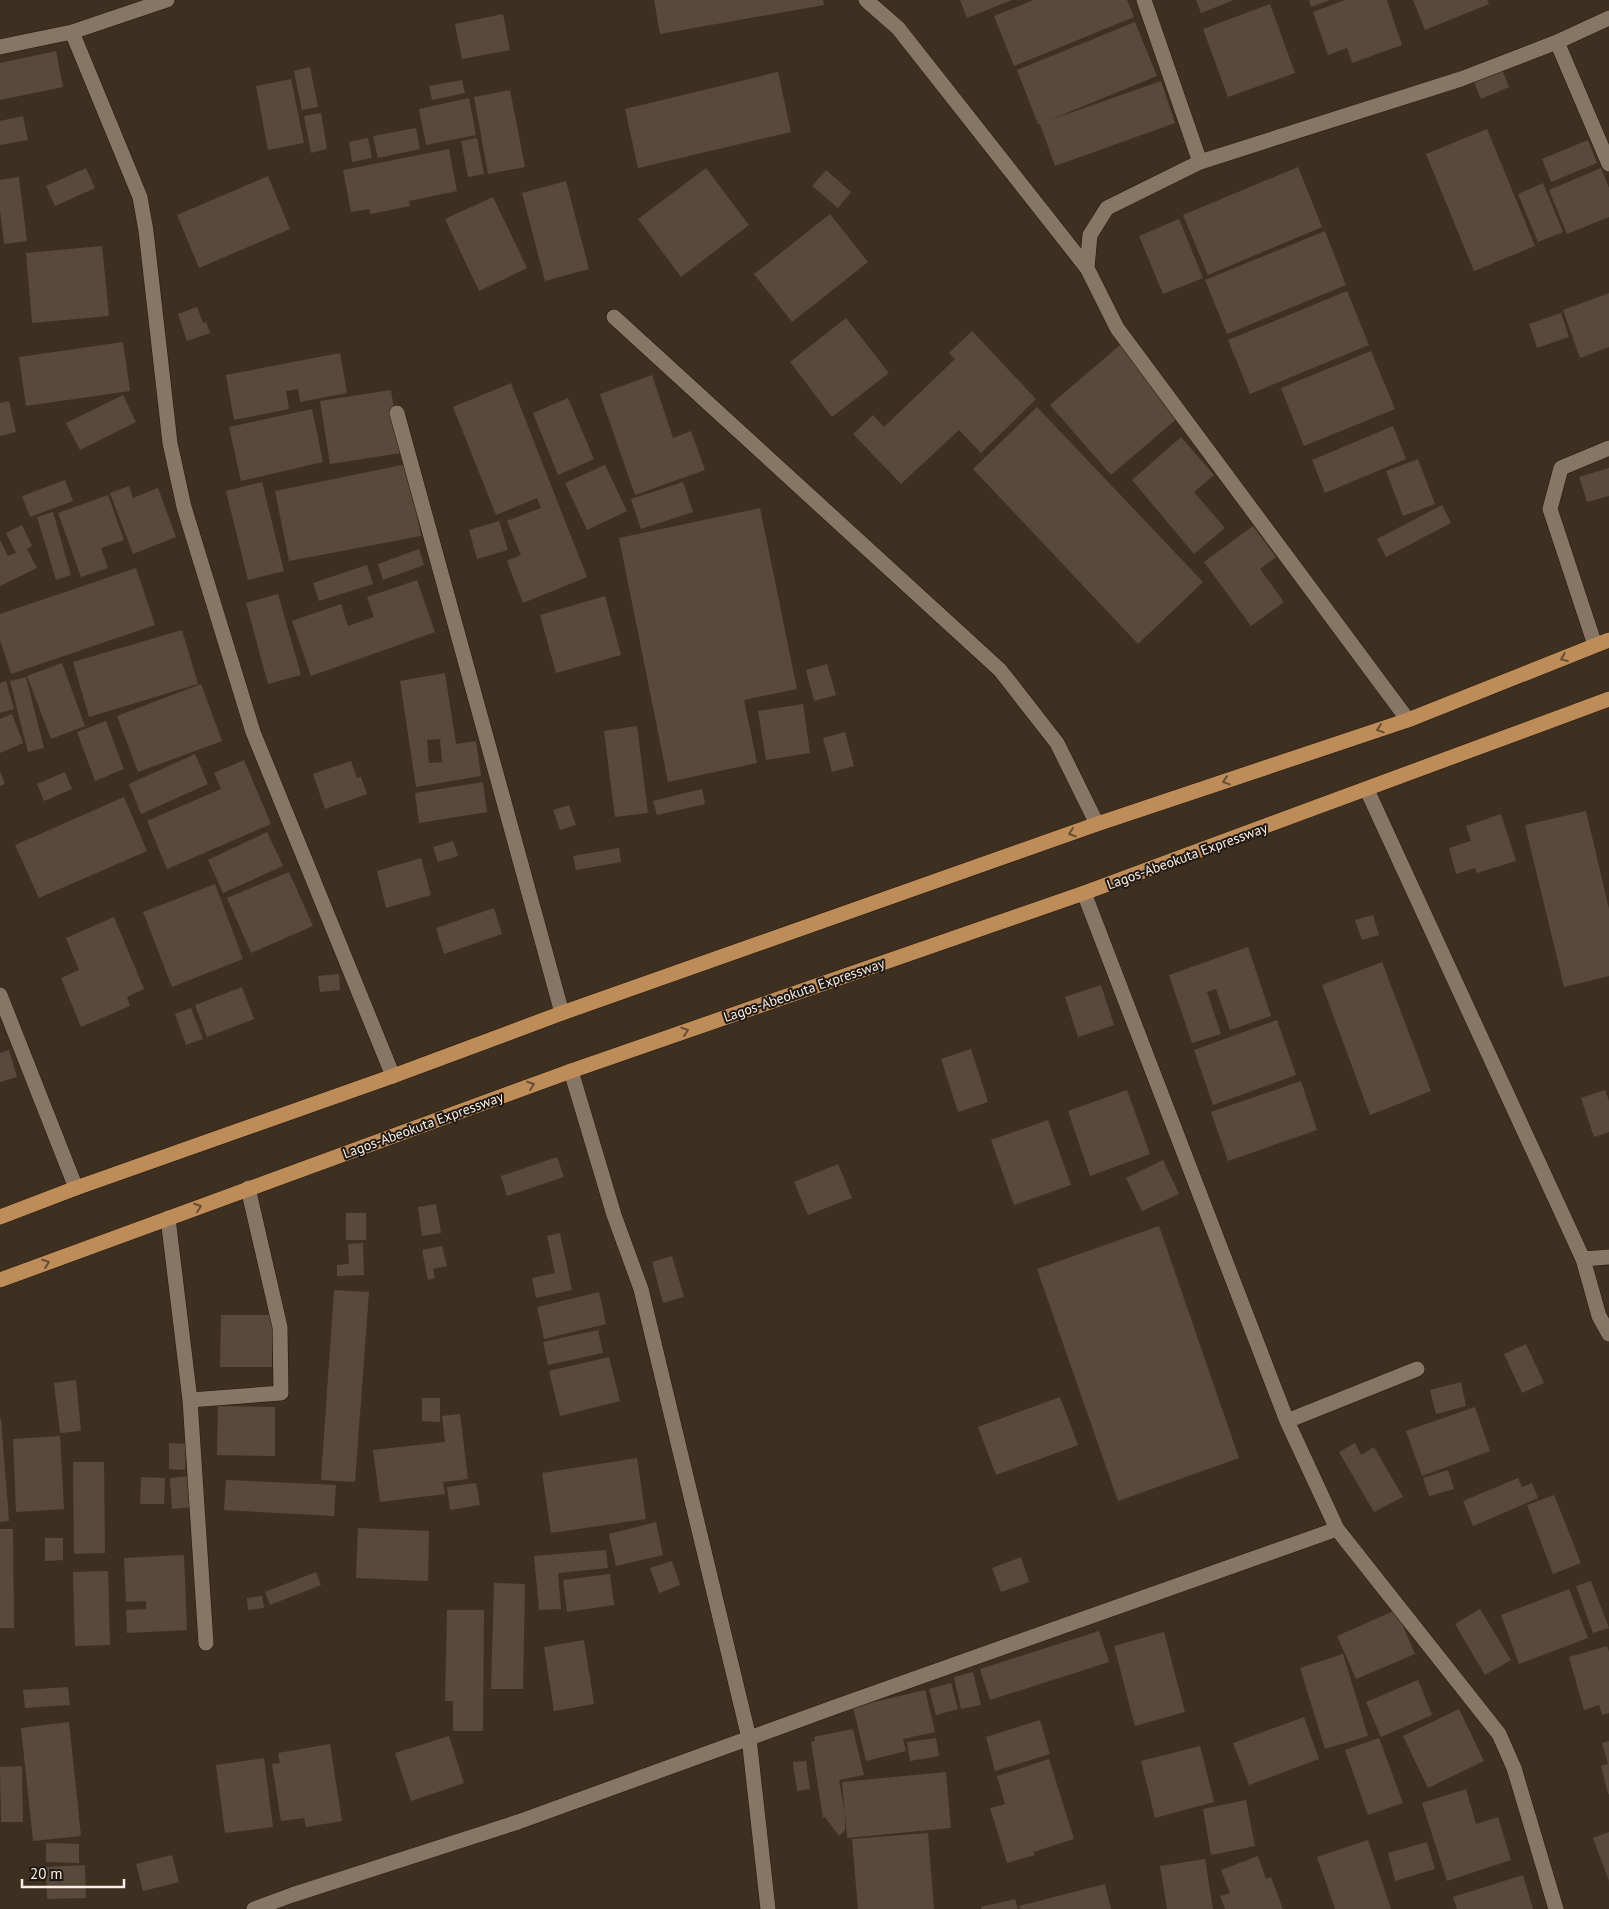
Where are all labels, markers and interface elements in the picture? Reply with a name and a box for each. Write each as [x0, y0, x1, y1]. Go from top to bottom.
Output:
one-way arrow [1560, 651, 1569, 662]
one-way arrow [1376, 724, 1385, 734]
one-way arrow [1222, 775, 1230, 785]
street label: Lagos-Abeokuta Expressway [1104, 818, 1270, 893]
one-way arrow [1068, 827, 1076, 837]
street label: Lagos-Abeokuta Expressway [721, 954, 887, 1026]
one-way arrow [680, 1027, 689, 1037]
one-way arrow [527, 1081, 535, 1091]
street label: Lagos-Abeokuta Expressway [340, 1087, 506, 1162]
one-way arrow [193, 1203, 202, 1213]
one-way arrow [41, 1259, 49, 1269]
scale bar [22, 1856, 125, 1888]
text: 20 m [30, 1864, 63, 1883]

